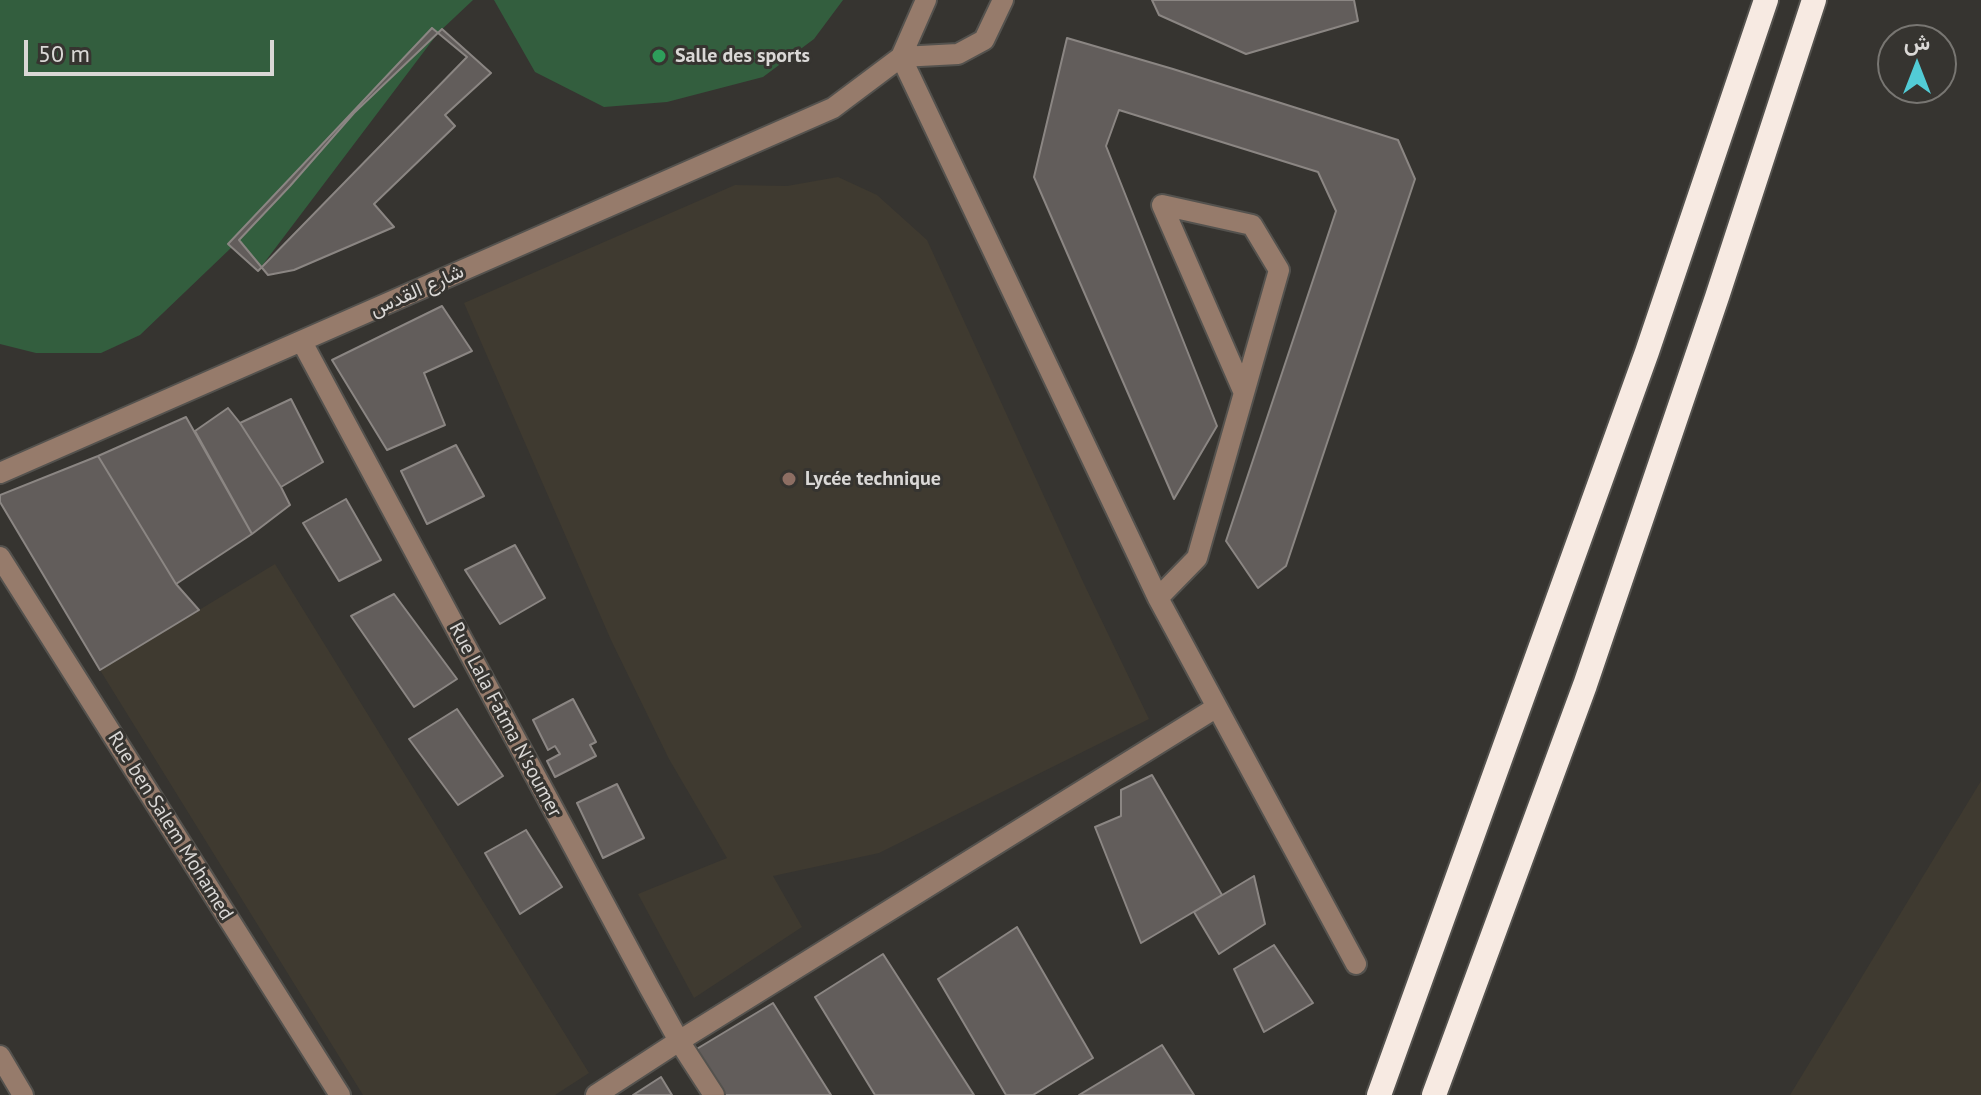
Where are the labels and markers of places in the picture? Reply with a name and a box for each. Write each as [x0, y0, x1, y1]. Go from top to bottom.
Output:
place label: Salle des sports [675, 44, 810, 68]
marker: Salle des sports [650, 47, 668, 65]
place label: Lycée technique [805, 467, 941, 491]
marker: Lycée technique [780, 470, 798, 488]

